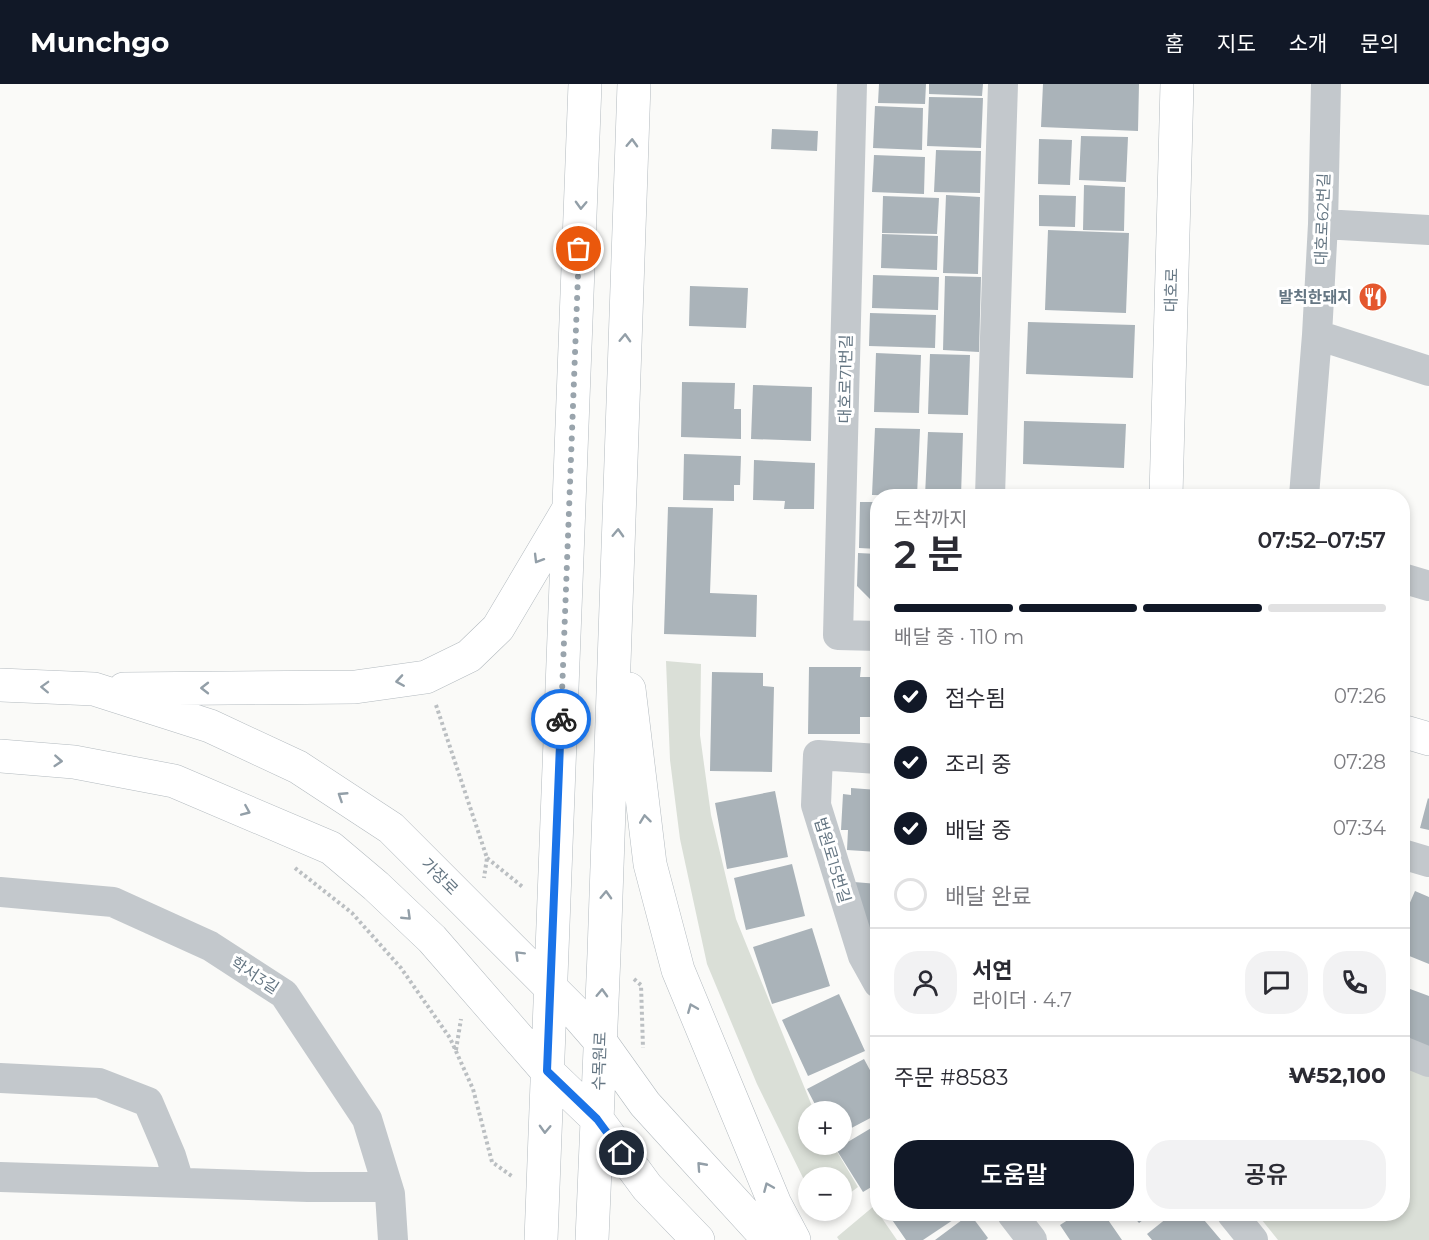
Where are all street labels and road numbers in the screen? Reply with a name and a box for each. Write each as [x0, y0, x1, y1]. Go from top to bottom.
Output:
street label: 대호로62번길 [1311, 172, 1334, 266]
street label: 대호로 [1162, 267, 1181, 312]
street label: 대호로71번길 [835, 334, 856, 424]
street label: 법원로15번길 [811, 815, 855, 905]
street label: 가장로 [417, 854, 462, 899]
street label: 학서3길 [227, 953, 282, 998]
street label: 수목원로 [589, 1031, 610, 1091]

